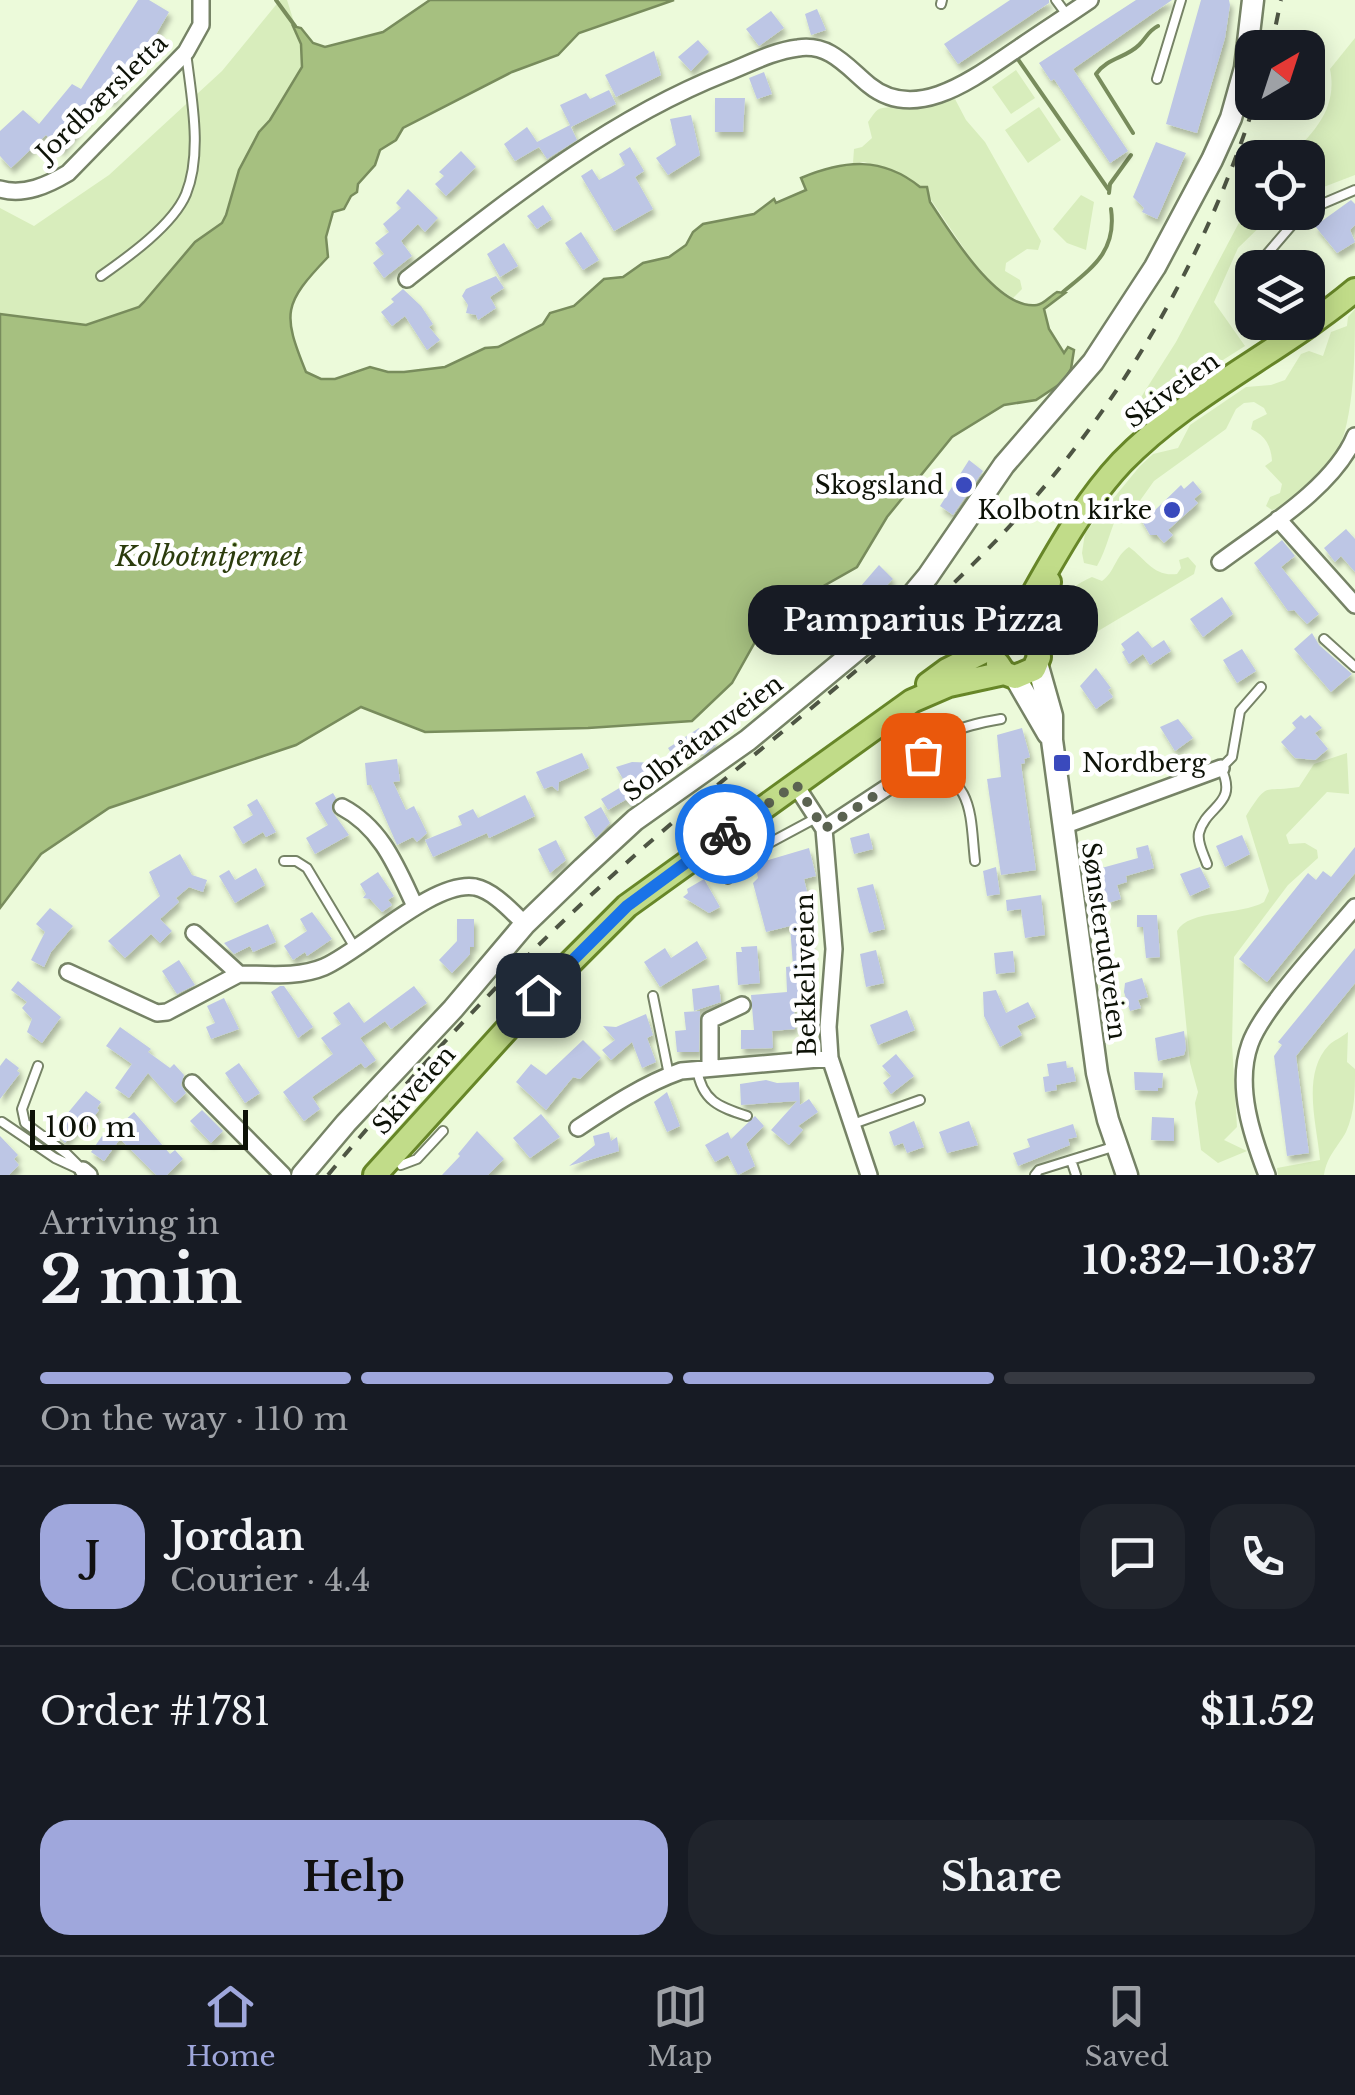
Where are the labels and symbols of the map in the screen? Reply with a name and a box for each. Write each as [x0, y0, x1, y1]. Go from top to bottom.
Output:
street label: Jordbærsletta [28, 28, 174, 170]
north arrow [1235, 30, 1325, 120]
street label: Skiveien [1119, 345, 1225, 435]
place label: Skogsland [815, 470, 944, 501]
marker: Skogsland [953, 474, 975, 496]
place label: Kolbotn kirke [978, 495, 1152, 526]
marker: Kolbotn kirke [1161, 499, 1183, 521]
water label: Kolbotntjernet [114, 539, 303, 574]
callout: Pamparius Pizza [748, 585, 1098, 655]
street label: Solbråtanveien [617, 668, 789, 808]
pin [881, 713, 966, 798]
place label: Nordberg [1082, 748, 1207, 779]
marker: Nordberg [1051, 752, 1073, 774]
courier [675, 784, 775, 884]
street label: Sønsterudveien [1075, 840, 1133, 1042]
street label: Bekkeliveien [789, 893, 823, 1057]
pin [496, 953, 581, 1038]
street label: Skiveien [366, 1039, 462, 1141]
scale bar [30, 1105, 248, 1150]

